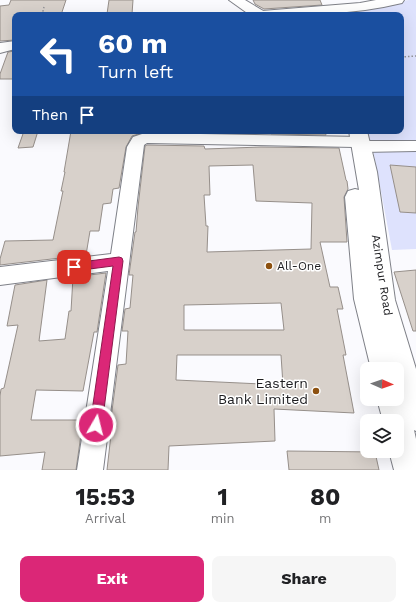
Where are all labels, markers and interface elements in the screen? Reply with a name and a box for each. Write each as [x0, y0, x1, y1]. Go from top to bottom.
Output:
text: 60 m [98, 27, 168, 60]
icon: left [32, 28, 84, 80]
text: Turn left [98, 61, 173, 82]
icon: arrive [76, 104, 98, 126]
text: Then [32, 106, 68, 124]
street label: Azimpur Road [369, 233, 395, 317]
pin [57, 250, 91, 284]
icon: arrive [63, 256, 85, 278]
place label: All-One [277, 259, 321, 273]
marker: All-One [264, 261, 274, 271]
north arrow [360, 362, 404, 406]
map controls [360, 362, 404, 458]
place label: Eastern Bank Limited [218, 375, 308, 407]
marker: Eastern Bank Limited [311, 386, 321, 396]
position arrow [75, 404, 117, 446]
button: layers [360, 414, 404, 458]
text: 15:53 [75, 483, 135, 511]
text: 1 [217, 483, 228, 511]
text: 80 [310, 483, 341, 511]
text: Arrival [85, 511, 126, 526]
text: min [211, 511, 235, 526]
text: m [319, 511, 331, 526]
button: Exit [20, 556, 204, 602]
button: Share [212, 556, 396, 602]

